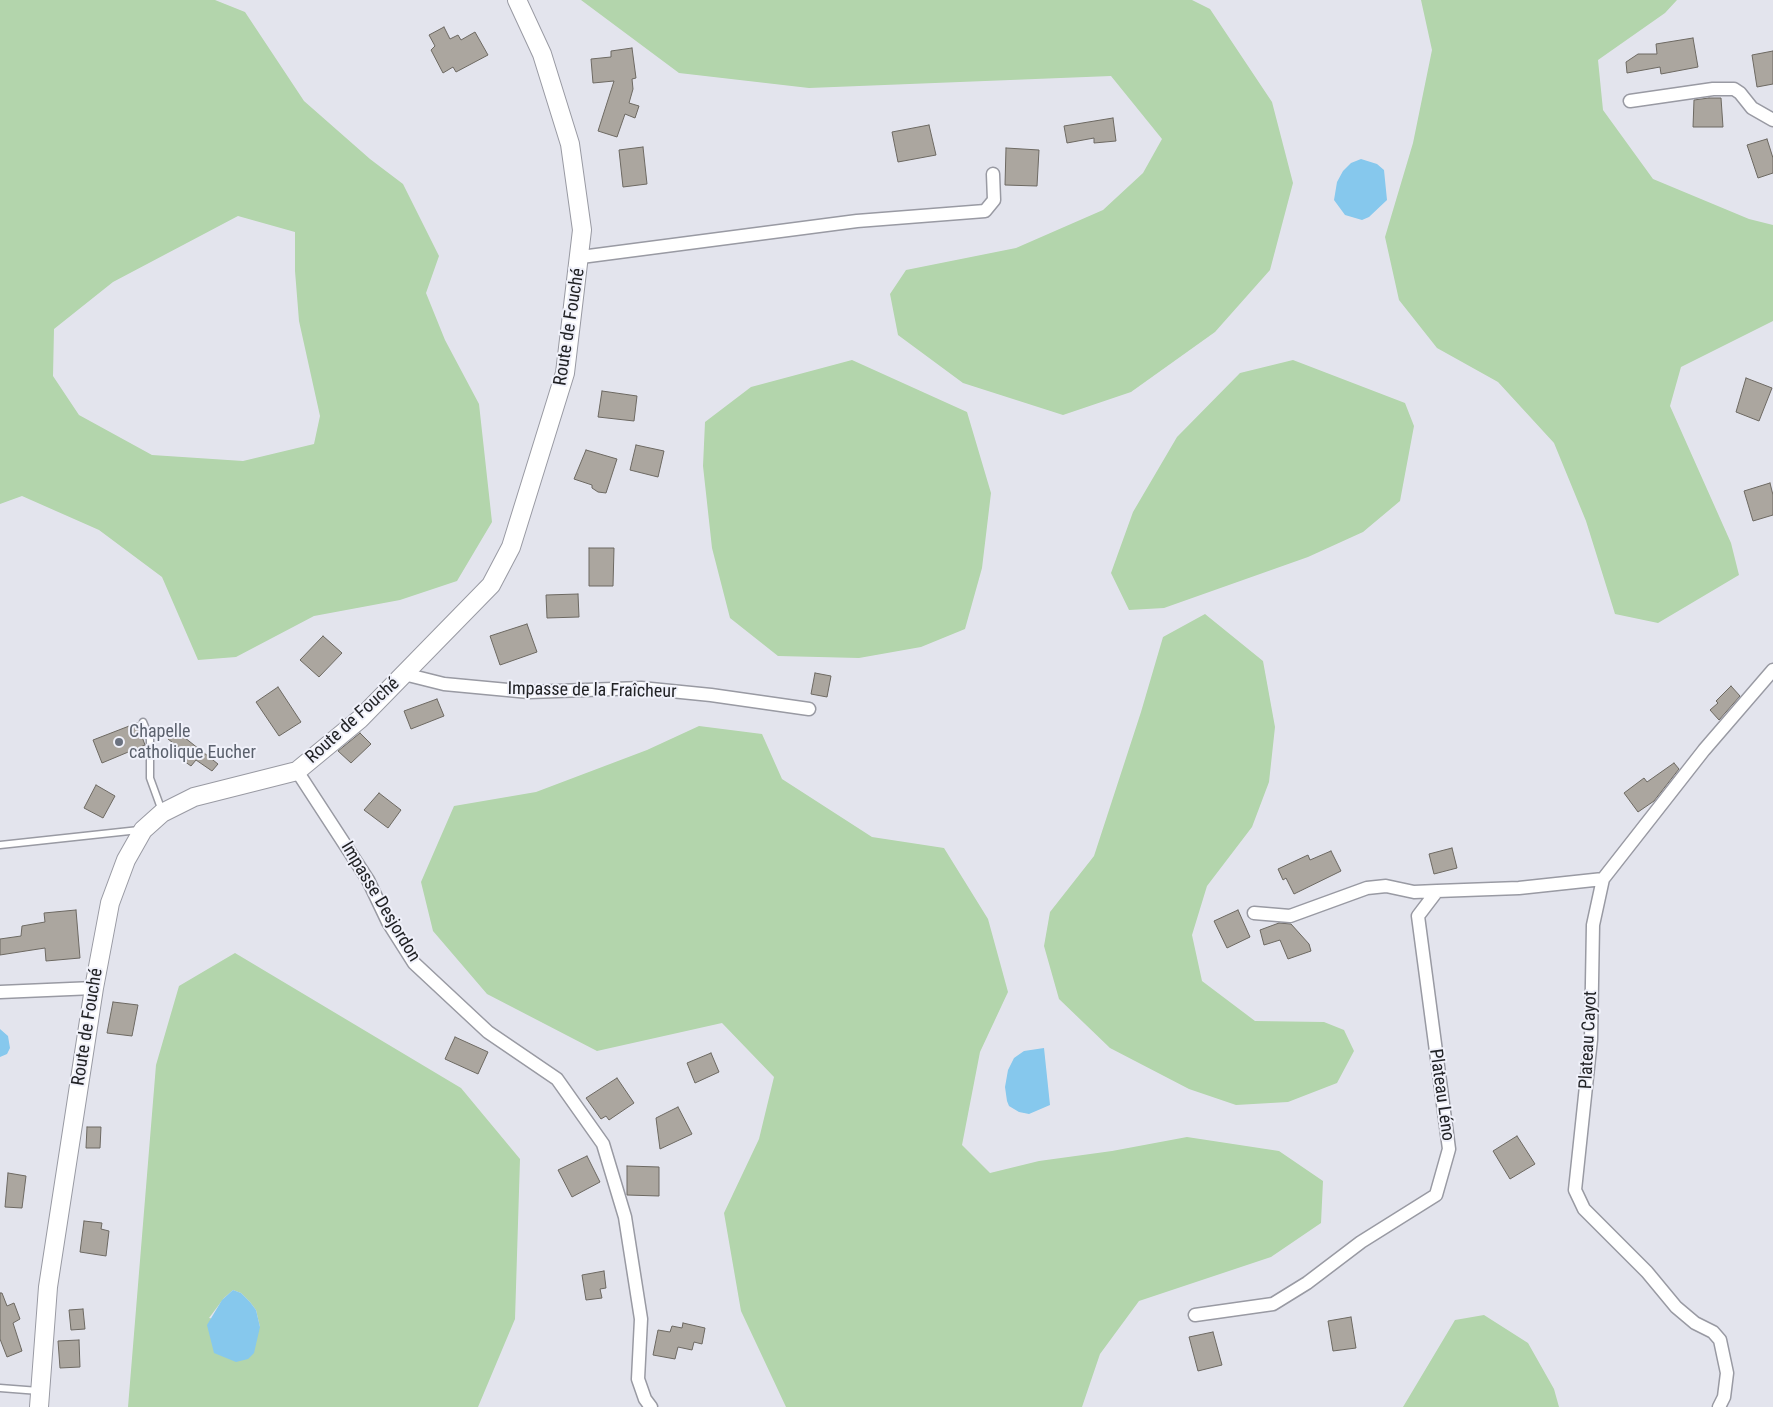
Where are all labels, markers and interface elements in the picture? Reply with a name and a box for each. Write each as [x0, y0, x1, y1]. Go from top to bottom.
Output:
street label: Route de Fouché [550, 267, 590, 387]
street label: Route de Fouché [302, 673, 404, 769]
street label: Impasse de la Fraîcheur [507, 679, 677, 703]
place label: Chapelle catholique Eucher [129, 721, 256, 764]
marker: Chapelle catholique Eucher [113, 736, 125, 748]
street label: Impasse Desjordon [336, 838, 424, 966]
street label: Route de Fouché [68, 967, 108, 1087]
street label: Plateau Cayot [1576, 990, 1602, 1090]
street label: Plateau Léno [1424, 1048, 1458, 1142]

